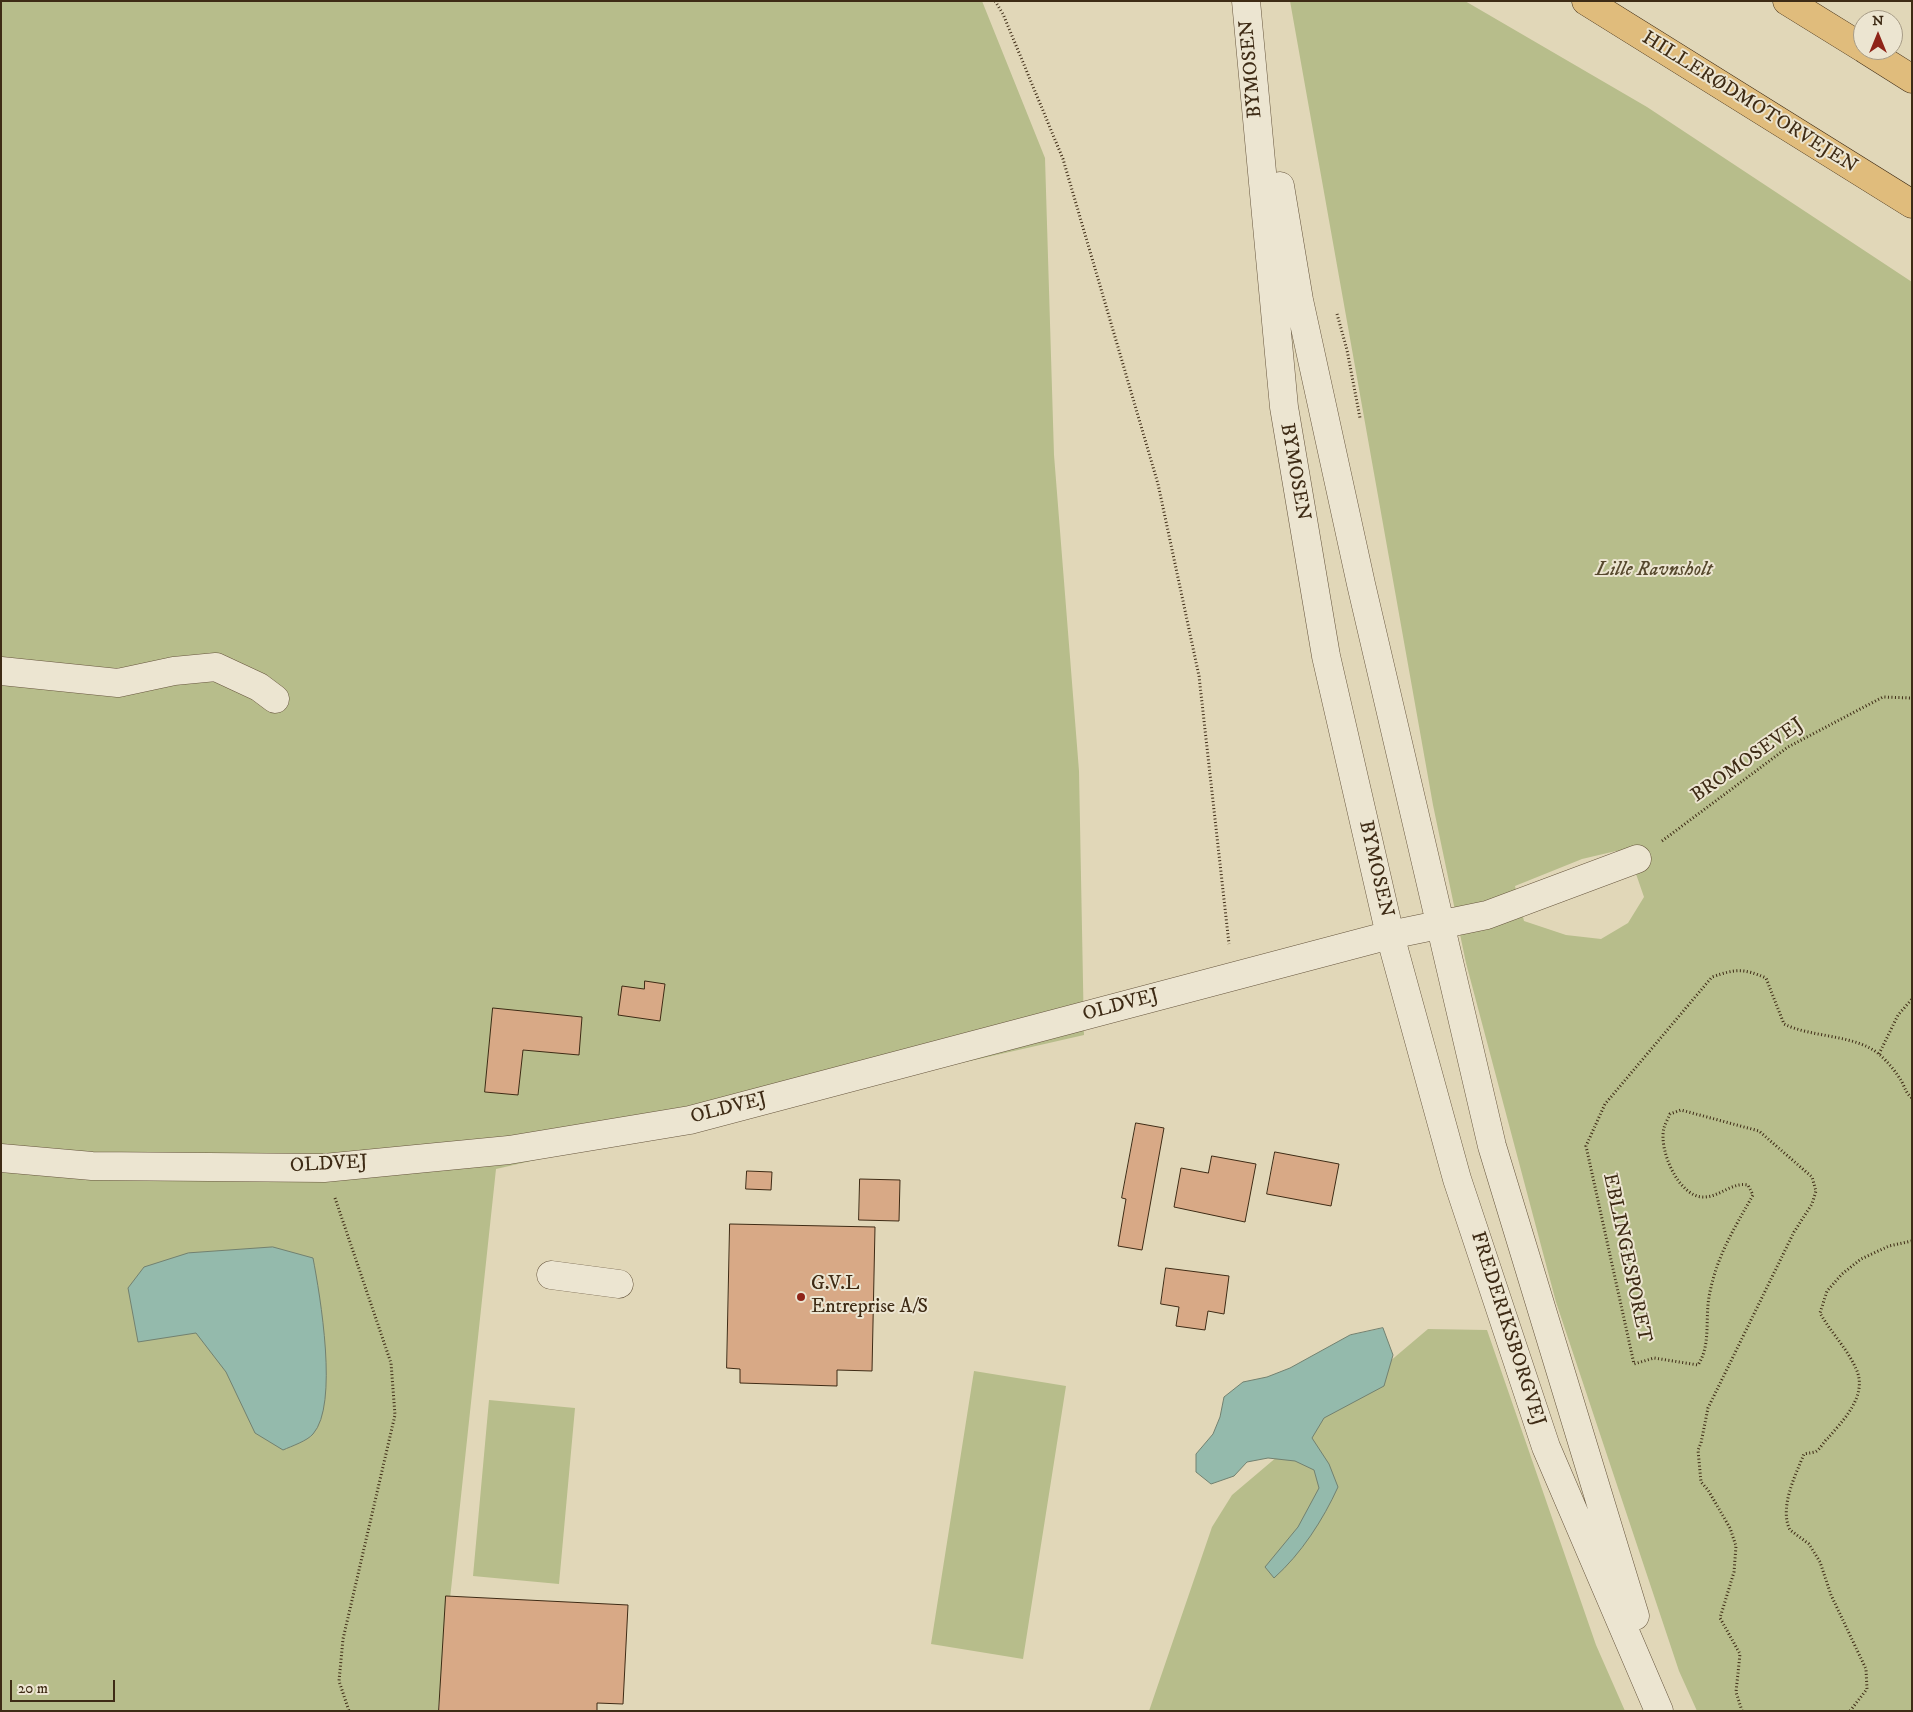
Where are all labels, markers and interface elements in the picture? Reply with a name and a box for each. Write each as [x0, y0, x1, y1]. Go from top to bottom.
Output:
north arrow [1853, 10, 1903, 60]
text: N [1872, 12, 1884, 30]
street label: BYMOSEN [1236, 19, 1268, 119]
street label: HILLERØDMOTORVEJEN [1637, 27, 1861, 179]
street label: BYMOSEN [1274, 421, 1314, 523]
park label: Lille Ravnsholt [1596, 559, 1712, 583]
street label: BROMOSEVEJ [1687, 713, 1809, 809]
street label: BYMOSEN [1352, 818, 1398, 920]
street label: OLDVEJ [1080, 984, 1162, 1028]
street label: OLDVEJ [688, 1088, 770, 1130]
street label: OLDVEJ [289, 1151, 369, 1179]
street label: EBLINGESPORET [1596, 1171, 1656, 1345]
street label: FREDERIKSBORGVEJ [1464, 1229, 1550, 1429]
place label: G.V.L Entreprise A/S [811, 1273, 928, 1320]
marker: G.V.L Entreprise A/S [795, 1291, 807, 1303]
scale bar [12, 1670, 118, 1702]
text: 20 m [18, 1679, 48, 1698]

